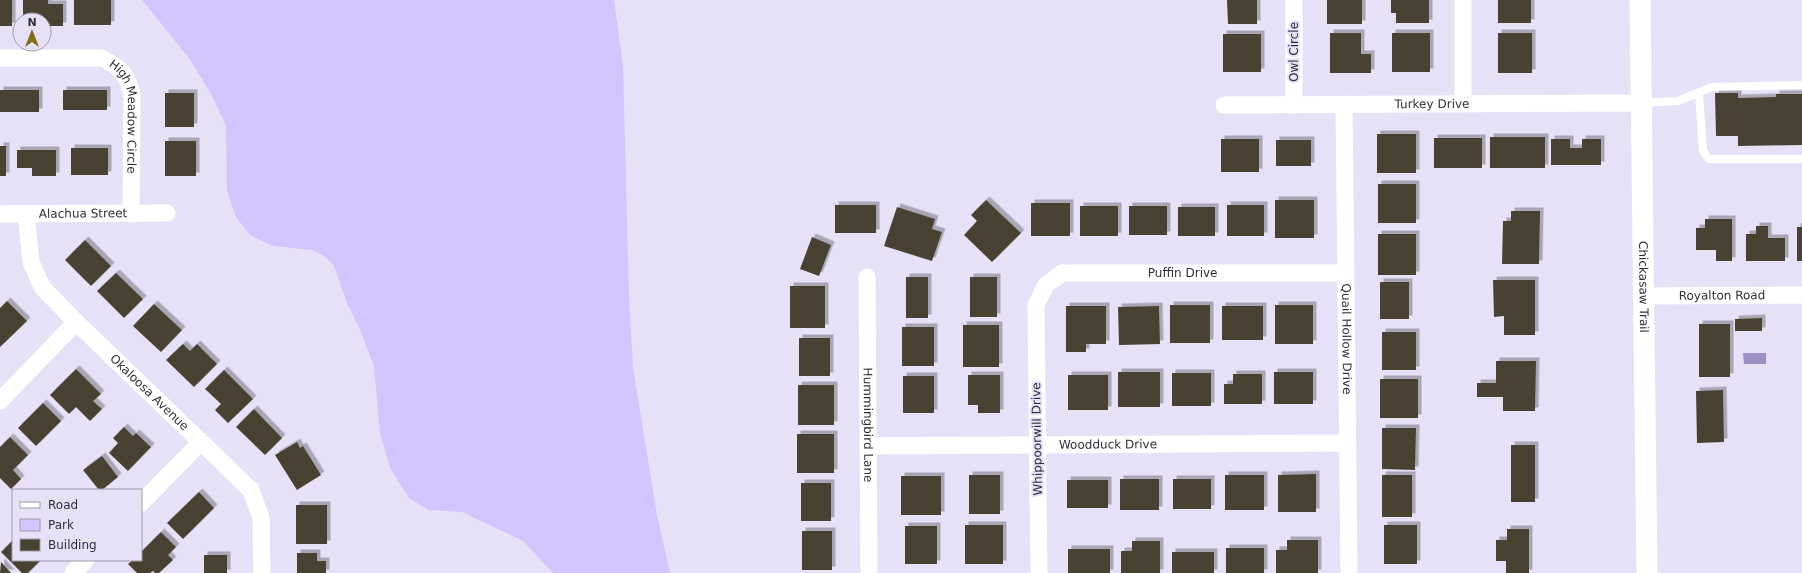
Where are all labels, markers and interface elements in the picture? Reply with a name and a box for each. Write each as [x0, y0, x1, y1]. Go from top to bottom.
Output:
north arrow [12, 12, 52, 52]
text: N [27, 16, 37, 29]
street label: Owl Circle [1287, 22, 1301, 82]
street label: High Meadow Circle [106, 57, 139, 174]
street label: Turkey Drive [1393, 97, 1470, 111]
street label: Alachua Street [39, 206, 128, 221]
street label: Chickasaw Trail [1636, 241, 1651, 333]
street label: Puffin Drive [1148, 266, 1217, 280]
street label: Quail Hollow Drive [1339, 283, 1354, 395]
street label: Royalton Road [1679, 288, 1765, 303]
street label: Okaloosa Avenue [107, 351, 192, 433]
street label: Hummingbird Lane [861, 368, 875, 482]
street label: Whippoorwill Drive [1029, 382, 1045, 496]
street label: Woodduck Drive [1059, 437, 1157, 452]
legend [12, 489, 142, 561]
text: Road [48, 498, 78, 512]
text: Park [48, 518, 74, 532]
text: Building [48, 538, 97, 552]

